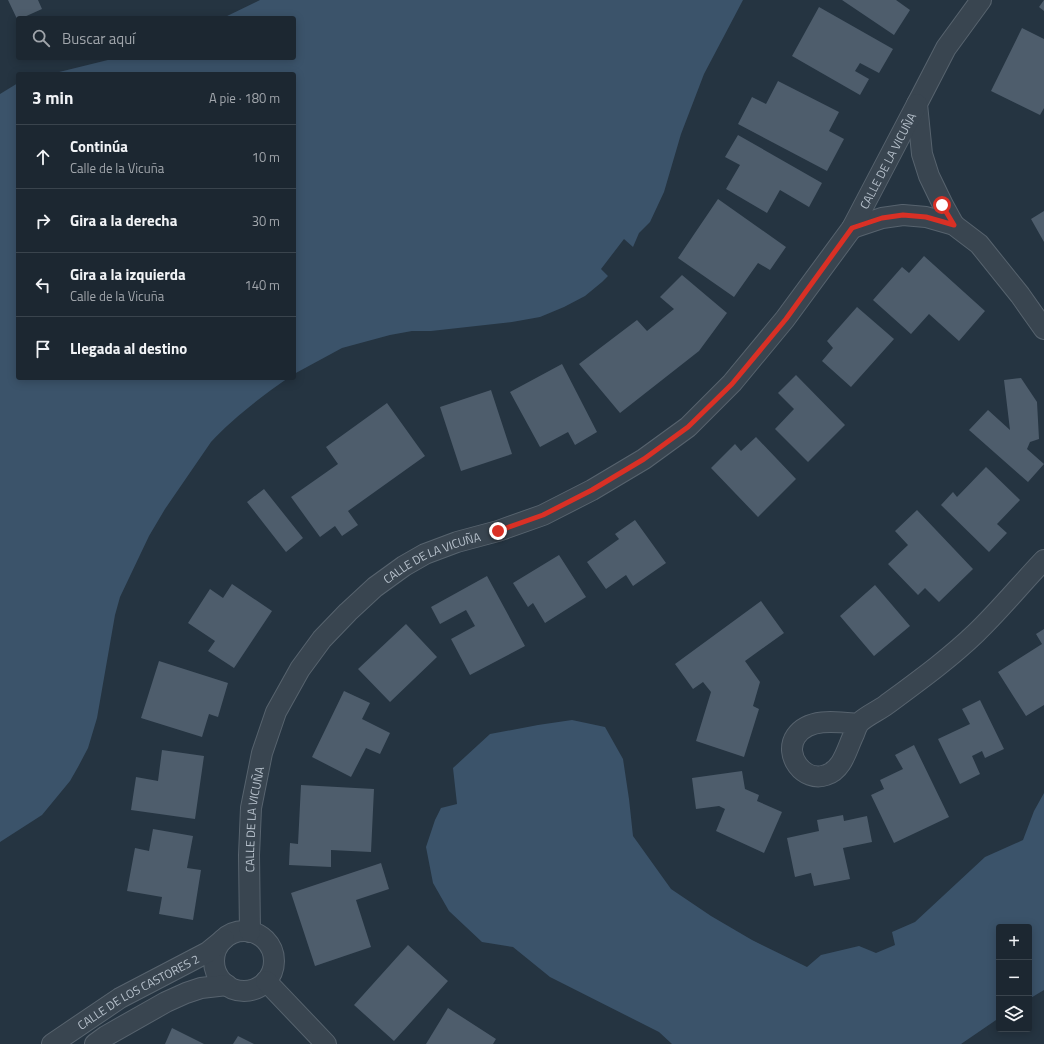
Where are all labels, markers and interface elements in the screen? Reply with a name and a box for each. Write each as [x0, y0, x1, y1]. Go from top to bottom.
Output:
search box [16, 16, 296, 60]
icon: search [30, 27, 52, 49]
text: Buscar aquí [62, 27, 135, 50]
text: 3 min [32, 85, 73, 111]
text: A pie · 180 m [209, 88, 280, 108]
street label: CALLE DE LA VICUÑA [854, 109, 920, 212]
text: Continúa [70, 135, 128, 158]
icon: ahead [32, 146, 54, 168]
text: 10 m [252, 147, 280, 167]
text: Calle de la Vicuña [70, 158, 164, 178]
route start [933, 196, 951, 214]
text: Gira a la derecha [70, 209, 177, 232]
icon: right [32, 210, 54, 232]
text: 30 m [252, 211, 280, 231]
text: Gira a la izquierda [70, 263, 186, 286]
icon: left [32, 274, 54, 296]
text: 140 m [244, 275, 280, 295]
text: Calle de la Vicuña [70, 286, 164, 306]
text: Llegada al destino [70, 337, 187, 360]
icon: arrive [32, 338, 54, 360]
route end [489, 522, 507, 540]
street label: CALLE DE LA VICUÑA [379, 527, 483, 588]
street label: CALLE DE LA VICUÑA [239, 765, 269, 872]
map controls [996, 924, 1032, 1032]
button: + [996, 924, 1032, 960]
street label: CALLE DE LOS CASTORES 2 [73, 949, 202, 1034]
button: − [996, 960, 1032, 996]
button: layers [996, 996, 1032, 1032]

